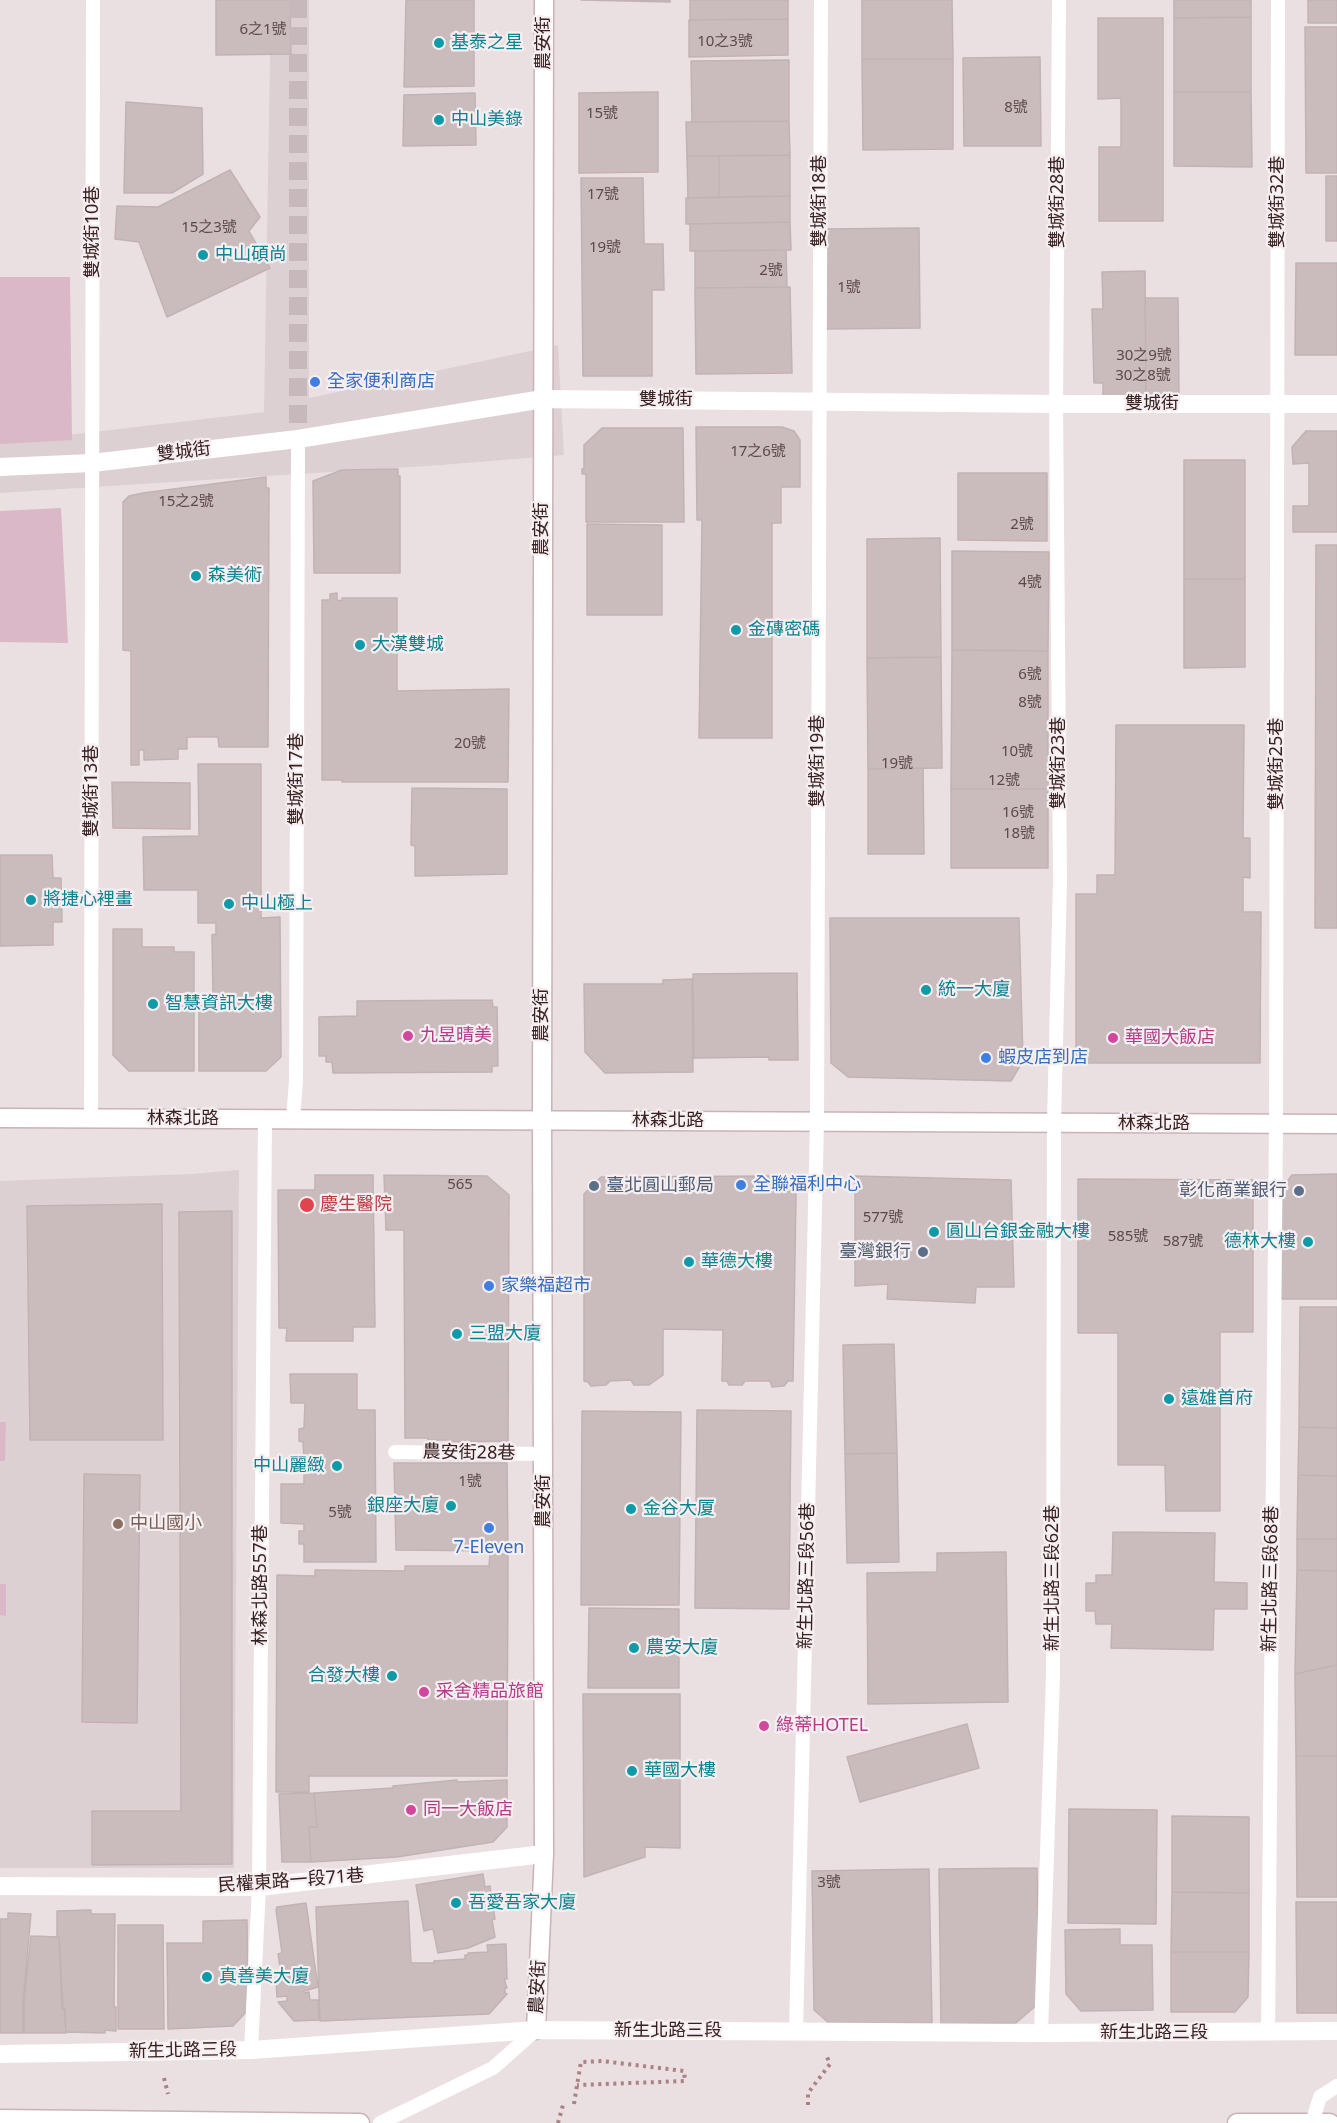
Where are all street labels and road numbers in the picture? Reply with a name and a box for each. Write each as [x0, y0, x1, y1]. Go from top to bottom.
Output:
street label: 農安街 [533, 16, 555, 70]
street label: 雙城街18巷 [809, 155, 831, 247]
street label: 雙城街28巷 [1047, 156, 1069, 248]
street label: 雙城街32巷 [1267, 156, 1289, 248]
street label: 雙城街10巷 [82, 186, 104, 278]
street label: 雙城街 [639, 389, 693, 411]
street label: 雙城街 [1125, 393, 1179, 415]
street label: 雙城街 [156, 438, 212, 466]
street label: 農安街 [531, 502, 553, 556]
street label: 雙城街19巷 [807, 715, 829, 807]
street label: 雙城街23巷 [1048, 717, 1070, 809]
street label: 雙城街25巷 [1266, 718, 1288, 810]
street label: 雙城街17巷 [286, 733, 308, 825]
street label: 雙城街13巷 [81, 745, 103, 837]
street label: 農安街 [531, 988, 553, 1042]
street label: 林森北路 [147, 1108, 219, 1130]
street label: 林森北路 [632, 1110, 704, 1132]
street label: 林森北路 [1118, 1113, 1190, 1135]
street label: 農安街28巷 [423, 1441, 515, 1465]
street label: 農安街 [533, 1474, 555, 1528]
street label: 新生北路三段56巷 [795, 1503, 819, 1649]
street label: 新生北路三段62巷 [1042, 1505, 1064, 1651]
street label: 新生北路三段68巷 [1259, 1506, 1283, 1652]
street label: 林森北路557巷 [250, 1525, 272, 1645]
street label: 民權東路一段71巷 [217, 1865, 365, 1897]
street label: 農安街 [526, 1959, 550, 2015]
street label: 新生北路三段 [614, 2020, 722, 2042]
street label: 新生北路三段 [1100, 2022, 1208, 2044]
street label: 新生北路三段 [129, 2039, 237, 2063]

